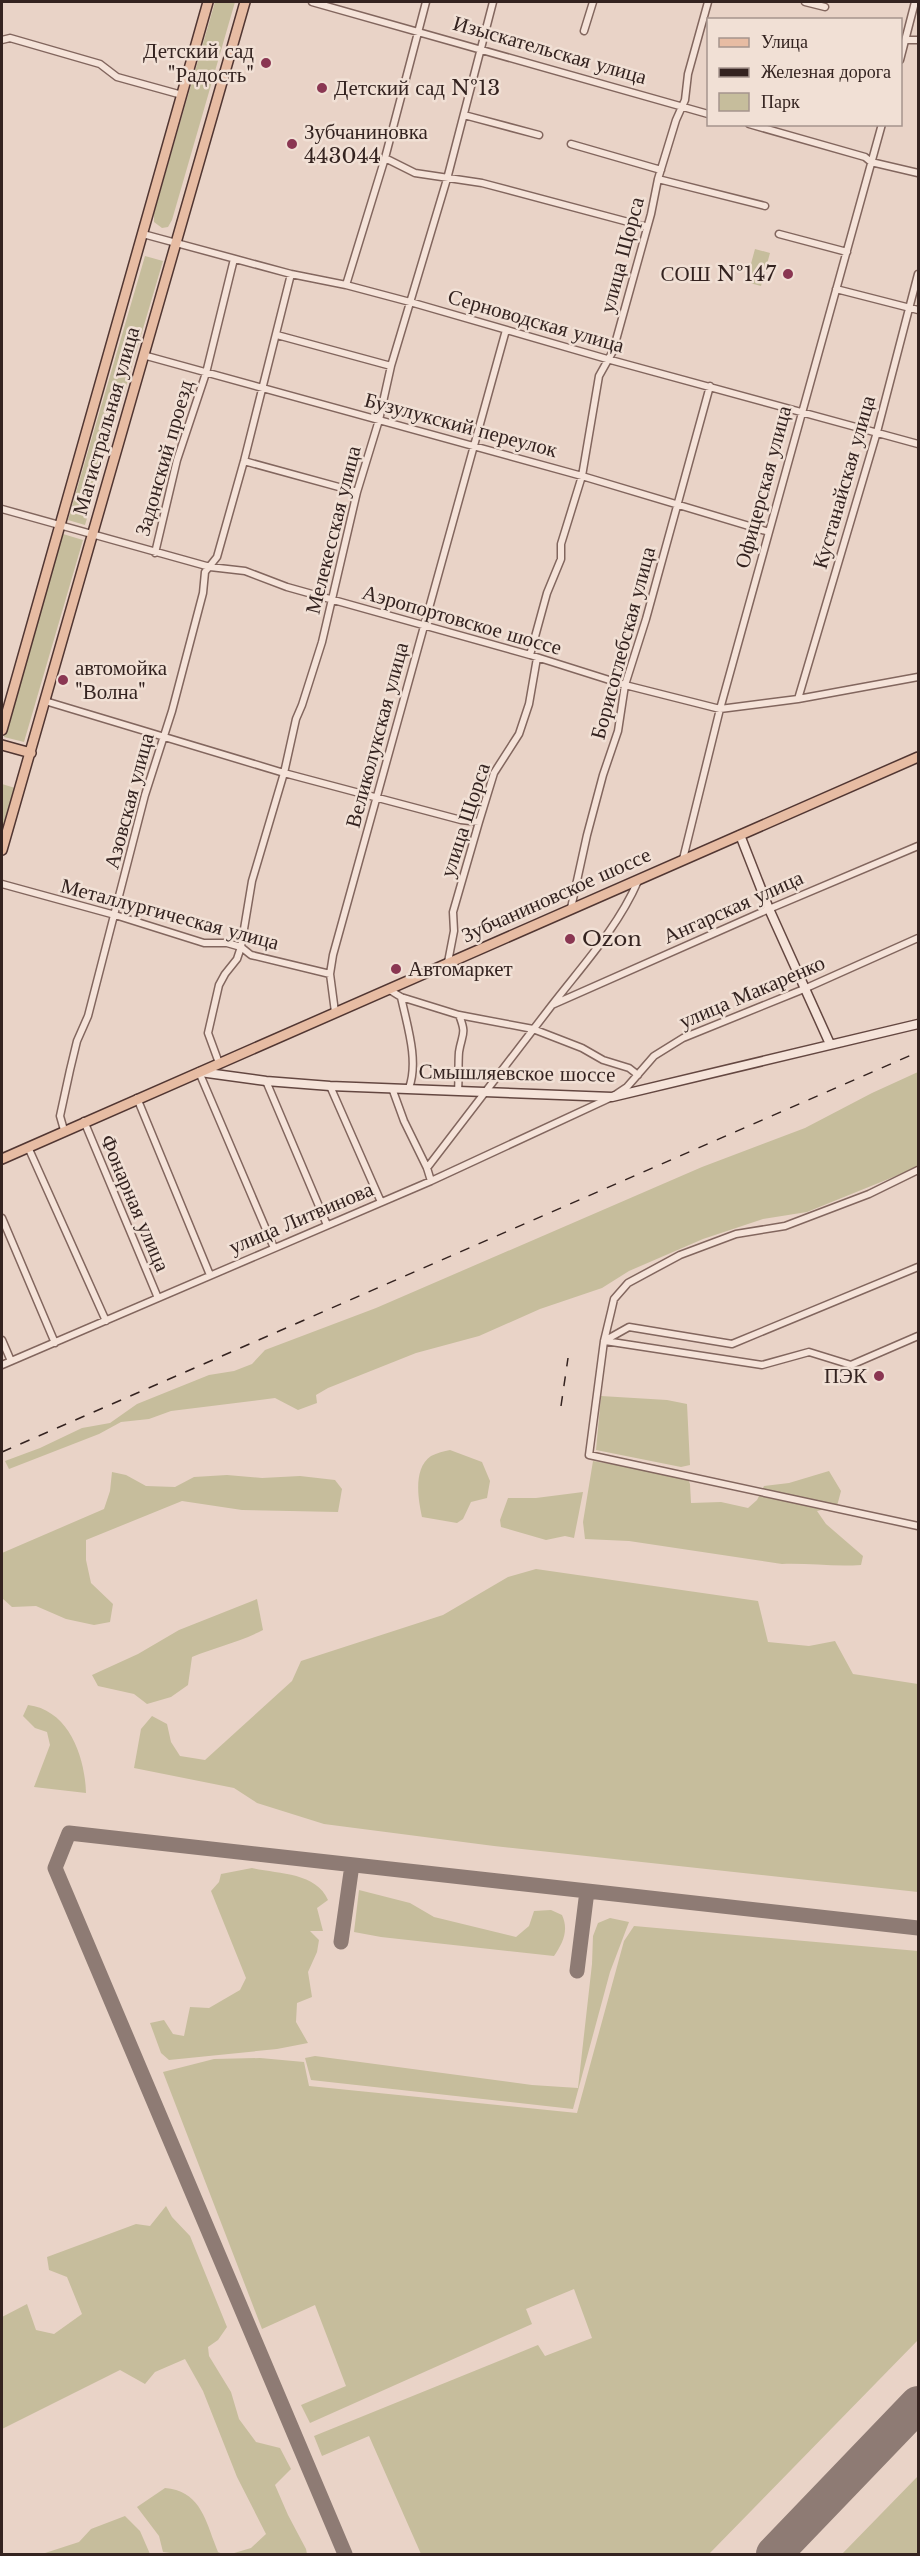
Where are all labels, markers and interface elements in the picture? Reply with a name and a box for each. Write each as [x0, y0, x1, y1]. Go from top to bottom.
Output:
street label: Изыскательская улица [450, 10, 650, 90]
legend [707, 18, 902, 126]
text: Улица [761, 31, 808, 53]
place label: Детский сад "Радость" [143, 38, 254, 88]
marker: Детский сад "Радость" [259, 56, 273, 70]
text: Железная дорога [761, 61, 891, 83]
place label: Детский сад №13 [334, 75, 500, 101]
marker: Детский сад №13 [315, 81, 329, 95]
text: Парк [761, 91, 800, 113]
place label: Зубчаниновка 443044 [304, 119, 429, 169]
marker: Зубчаниновка 443044 [285, 137, 299, 151]
street label: улица Щорса [594, 194, 650, 316]
place label: СОШ №147 [660, 261, 776, 287]
marker: СОШ №147 [781, 267, 795, 281]
street label: Серноводская улица [445, 283, 628, 359]
street label: Магистральная улица [67, 323, 146, 518]
street label: Задонский проезд [129, 377, 199, 539]
street label: Бузулукский переулок [362, 387, 561, 463]
street label: Кустанайская улица [807, 392, 881, 572]
street label: Офицерская улица [729, 402, 797, 571]
street label: Мелекесская улица [300, 443, 367, 617]
street label: Борисоглебская улица [585, 543, 661, 742]
street label: Аэропортовское шоссе [359, 579, 565, 661]
street label: Великолукская улица [340, 639, 414, 831]
place label: автомойка "Волна" [75, 655, 168, 705]
marker: автомойка "Волна" [56, 673, 70, 687]
street label: Азовская улица [98, 730, 160, 872]
street label: улица Щорса [434, 759, 496, 881]
street label: Зубчаниновское шоссе [457, 842, 655, 948]
street label: Ангарская улица [659, 864, 808, 950]
street label: Металлургическая улица [58, 872, 283, 956]
place label: Ozon [582, 926, 642, 952]
marker: Ozon [563, 932, 577, 946]
street label: улица Макаренко [675, 950, 829, 1034]
place label: Автомаркет [408, 956, 513, 982]
marker: Автомаркет [389, 962, 403, 976]
street label: Смышляевское шоссе [418, 1058, 616, 1088]
street label: Фонарная улица [94, 1131, 176, 1276]
street label: улица Литвинова [225, 1176, 378, 1260]
place label: ПЭК [824, 1363, 868, 1389]
marker: ПЭК [872, 1369, 886, 1383]

